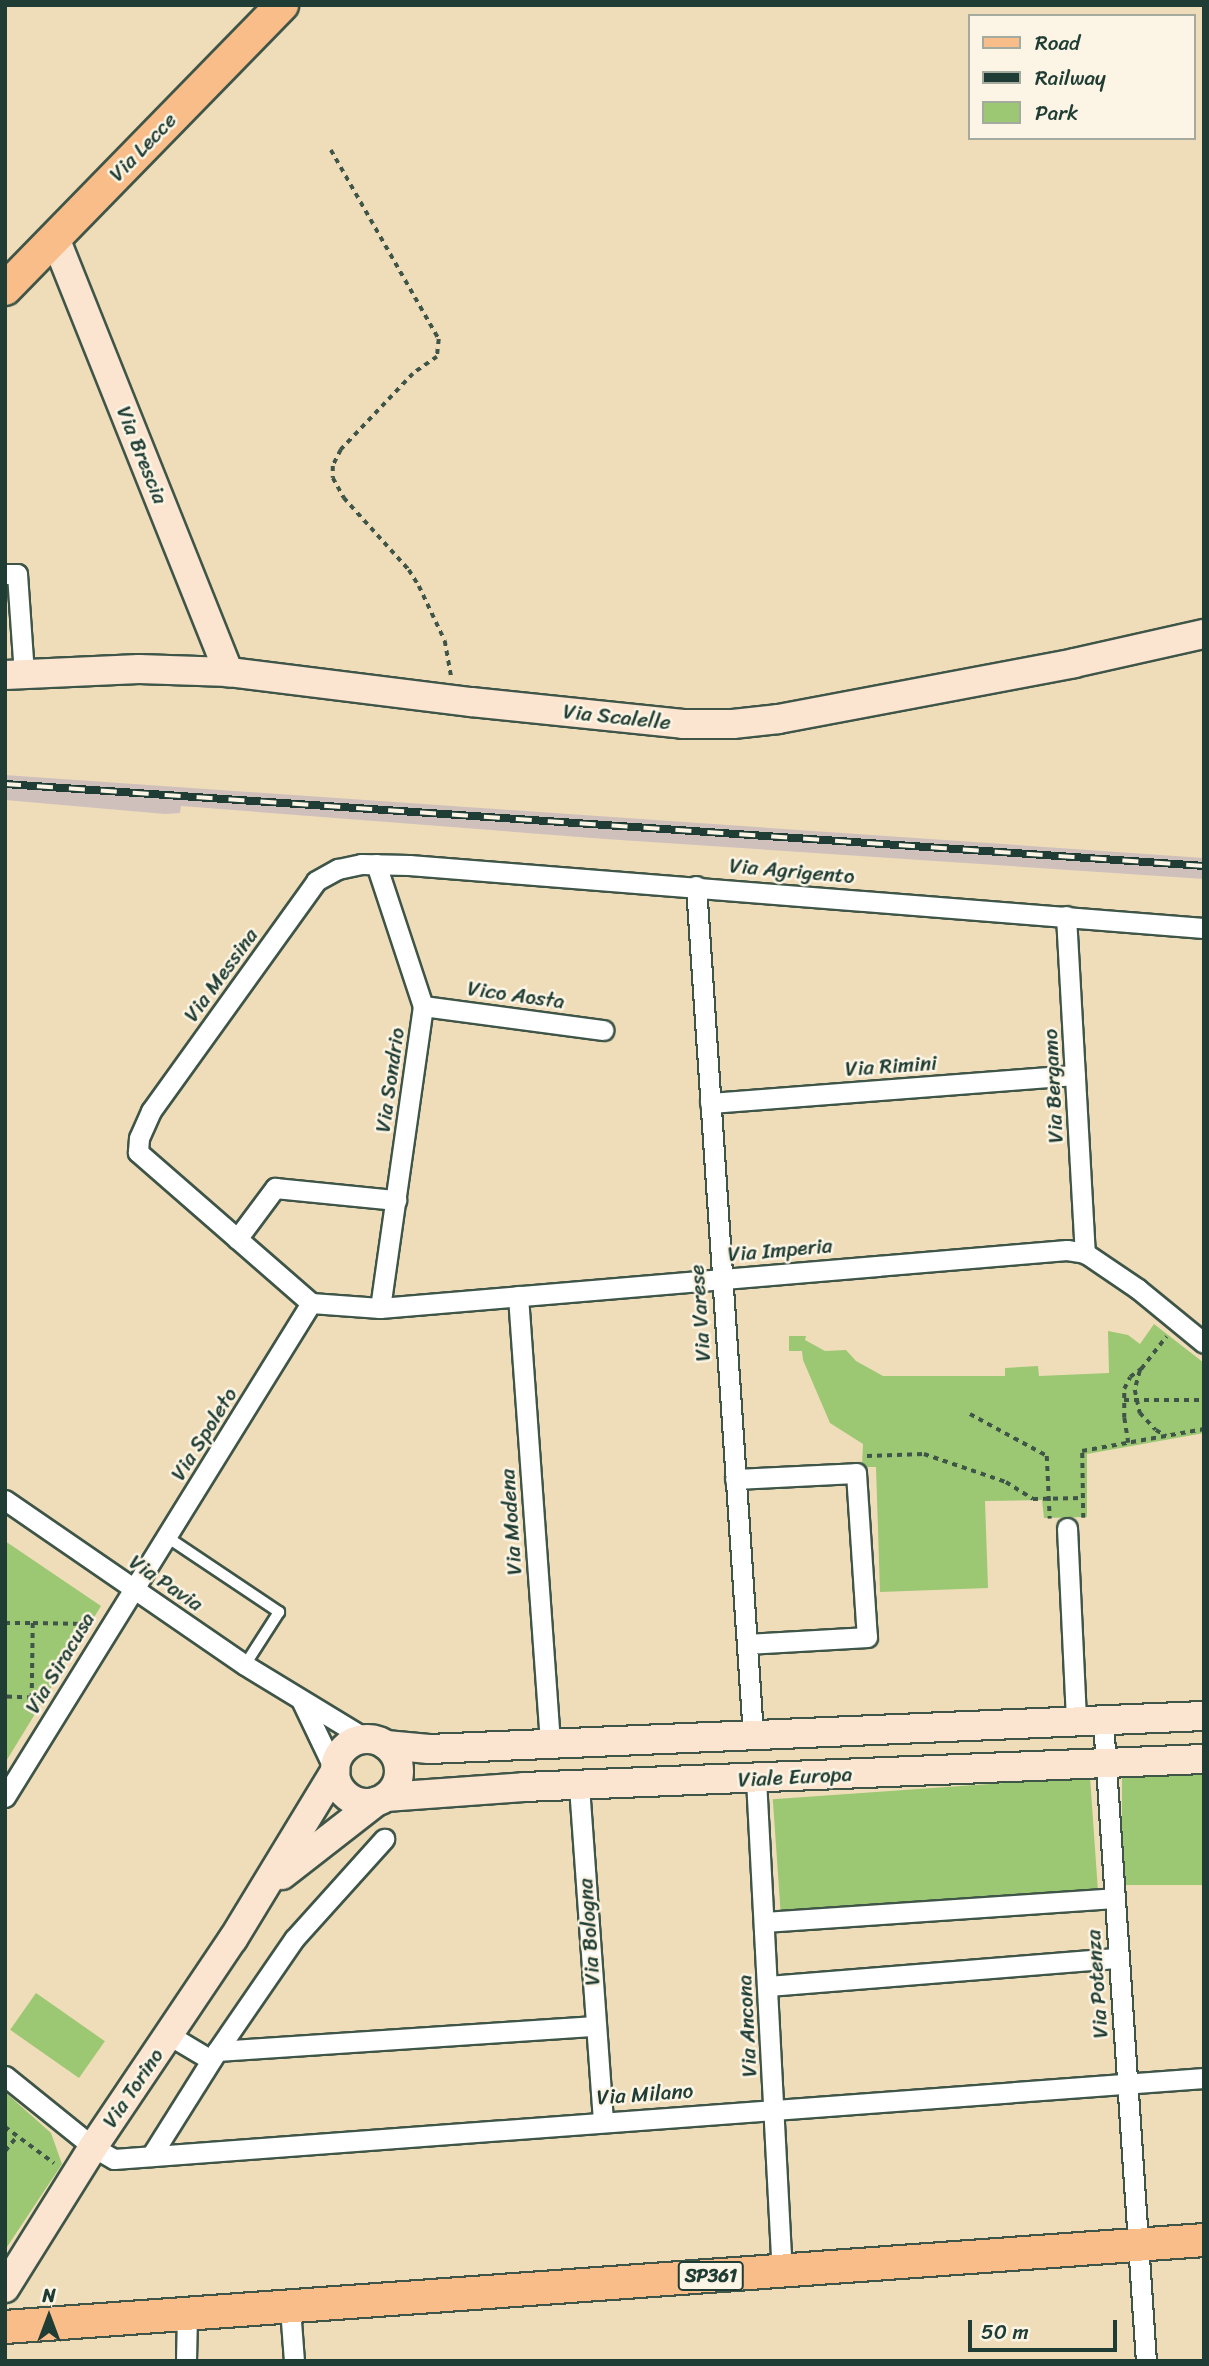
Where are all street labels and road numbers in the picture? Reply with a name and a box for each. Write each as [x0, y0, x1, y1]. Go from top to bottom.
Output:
street label: Via Lecce [104, 107, 182, 187]
street label: Via Brescia [111, 402, 173, 508]
street label: Via Scalelle [562, 699, 672, 735]
street label: Via Agrigento [728, 853, 856, 889]
street label: Via Messina [179, 923, 263, 1027]
street label: Vico Aosta [465, 976, 567, 1014]
street label: Via Sondrio [370, 1026, 410, 1134]
street label: Via Bergamo [1037, 1028, 1069, 1144]
street label: Via Rimini [844, 1050, 938, 1082]
street label: Via Imperia [726, 1233, 834, 1267]
street label: Via Varese [684, 1265, 716, 1361]
street label: Via Spoleto [166, 1383, 242, 1485]
street label: Via Modena [495, 1468, 527, 1576]
street label: Via Pavia [124, 1549, 208, 1617]
street label: Via Siracusa [20, 1608, 100, 1718]
street label: Viale Europa [737, 1761, 853, 1793]
street label: Via Bologna [573, 1878, 605, 1986]
street label: Via Potenza [1081, 1929, 1113, 2039]
street label: Via Ancona [732, 1974, 762, 2078]
street label: Via Torino [97, 2043, 169, 2133]
street label: Via Milano [597, 2078, 693, 2110]
road number: SP361 [678, 2260, 744, 2292]

